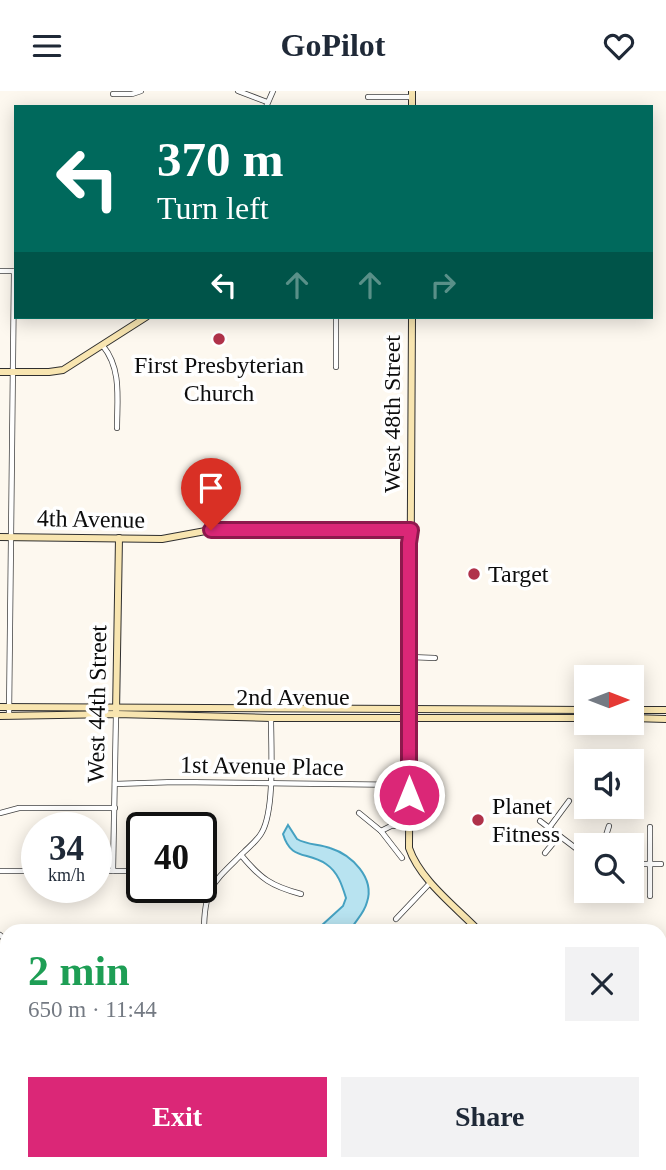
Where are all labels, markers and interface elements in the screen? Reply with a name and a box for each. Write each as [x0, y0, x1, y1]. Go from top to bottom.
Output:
icon: menu [28, 27, 66, 65]
text: GoPilot [281, 27, 385, 63]
icon: heart [600, 27, 638, 65]
text: 370 m [157, 132, 284, 187]
icon: left [42, 133, 133, 224]
text: Turn left [157, 190, 269, 226]
icon: left [205, 266, 243, 304]
icon: ahead [278, 266, 316, 304]
icon: ahead [351, 266, 389, 304]
icon: right [424, 266, 462, 304]
marker: First Presbyterian Church [211, 331, 227, 347]
street label: West 48th Street [379, 335, 405, 493]
place label: First Presbyterian Church [134, 352, 304, 406]
pin [181, 458, 241, 530]
icon: arrive [192, 469, 230, 507]
street label: 4th Avenue [37, 505, 145, 533]
place label: Target [488, 561, 549, 587]
marker: Target [466, 566, 482, 582]
street label: West 44th Street [83, 624, 111, 783]
north arrow [574, 665, 644, 735]
map controls [574, 665, 644, 903]
street label: 2nd Avenue [236, 684, 350, 710]
button: sound [574, 749, 644, 819]
street label: 1st Avenue Place [180, 752, 344, 780]
position arrow [372, 758, 446, 832]
place label: Planet Fitness [492, 793, 560, 847]
speed limit sign: 40 [126, 812, 217, 903]
marker: Planet Fitness [470, 812, 486, 828]
text: 34 [49, 829, 84, 868]
button: search [574, 833, 644, 903]
text: km/h [48, 865, 85, 885]
button: close [565, 947, 639, 1021]
text: 2 min [28, 948, 130, 994]
text: 650 m · 11:44 [28, 997, 157, 1022]
button: Exit [28, 1077, 327, 1157]
button: Share [341, 1077, 639, 1157]

